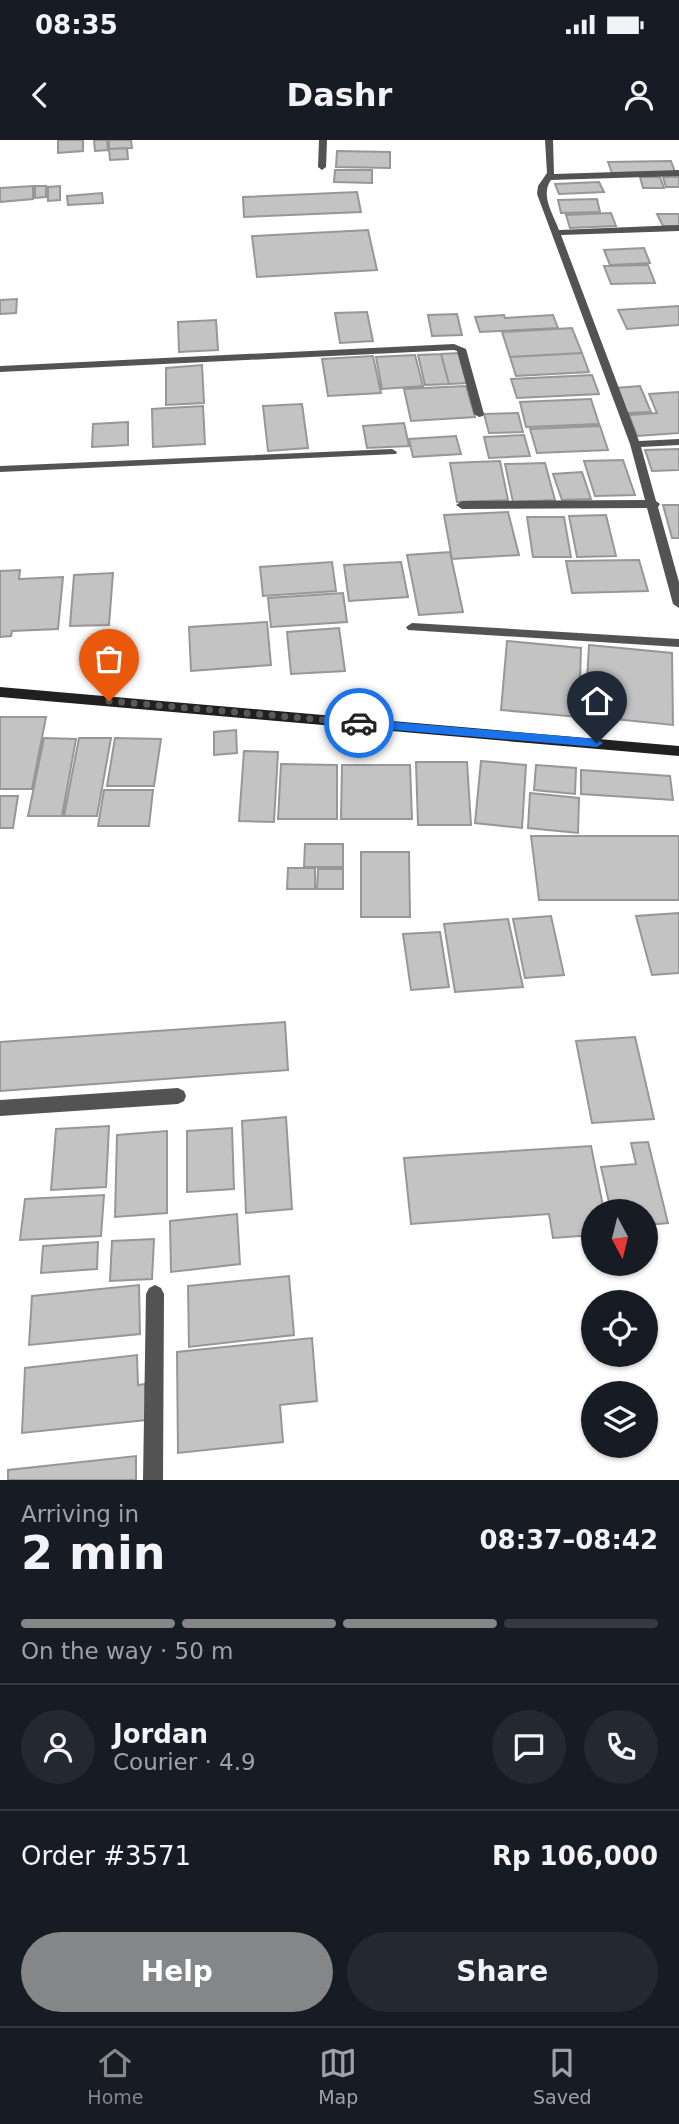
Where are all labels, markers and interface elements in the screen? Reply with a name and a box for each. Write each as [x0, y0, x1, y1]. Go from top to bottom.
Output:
text: 08:35 [35, 10, 118, 40]
icon: back [21, 76, 59, 114]
text: Dashr [287, 76, 392, 114]
icon: person [620, 76, 658, 114]
pin [79, 629, 139, 701]
icon: bag [90, 640, 128, 678]
pin [567, 671, 627, 743]
icon: home [578, 682, 616, 720]
courier [324, 688, 394, 758]
icon: car [340, 704, 378, 742]
north arrow [581, 1199, 658, 1276]
map controls [581, 1199, 658, 1458]
button: locate [581, 1290, 658, 1367]
button: layers [581, 1381, 658, 1458]
text: Arriving in [21, 1501, 139, 1527]
text: 08:37–08:42 [479, 1525, 658, 1555]
text: 2 min [21, 1526, 165, 1580]
text: On the way · 50 m [21, 1638, 233, 1664]
button: person [21, 1710, 95, 1784]
button: chat [492, 1710, 566, 1784]
button: phone [584, 1710, 658, 1784]
text: Jordan [113, 1719, 208, 1749]
text: Courier · 4.9 [113, 1749, 256, 1775]
text: Order #3571 [21, 1841, 191, 1871]
text: Rp 106,000 [492, 1841, 658, 1871]
button: Help [21, 1932, 333, 2012]
button: Share [347, 1932, 658, 2012]
tab: Home [87, 2044, 143, 2108]
tab: Map [318, 2044, 358, 2108]
tab: Saved [533, 2044, 592, 2108]

